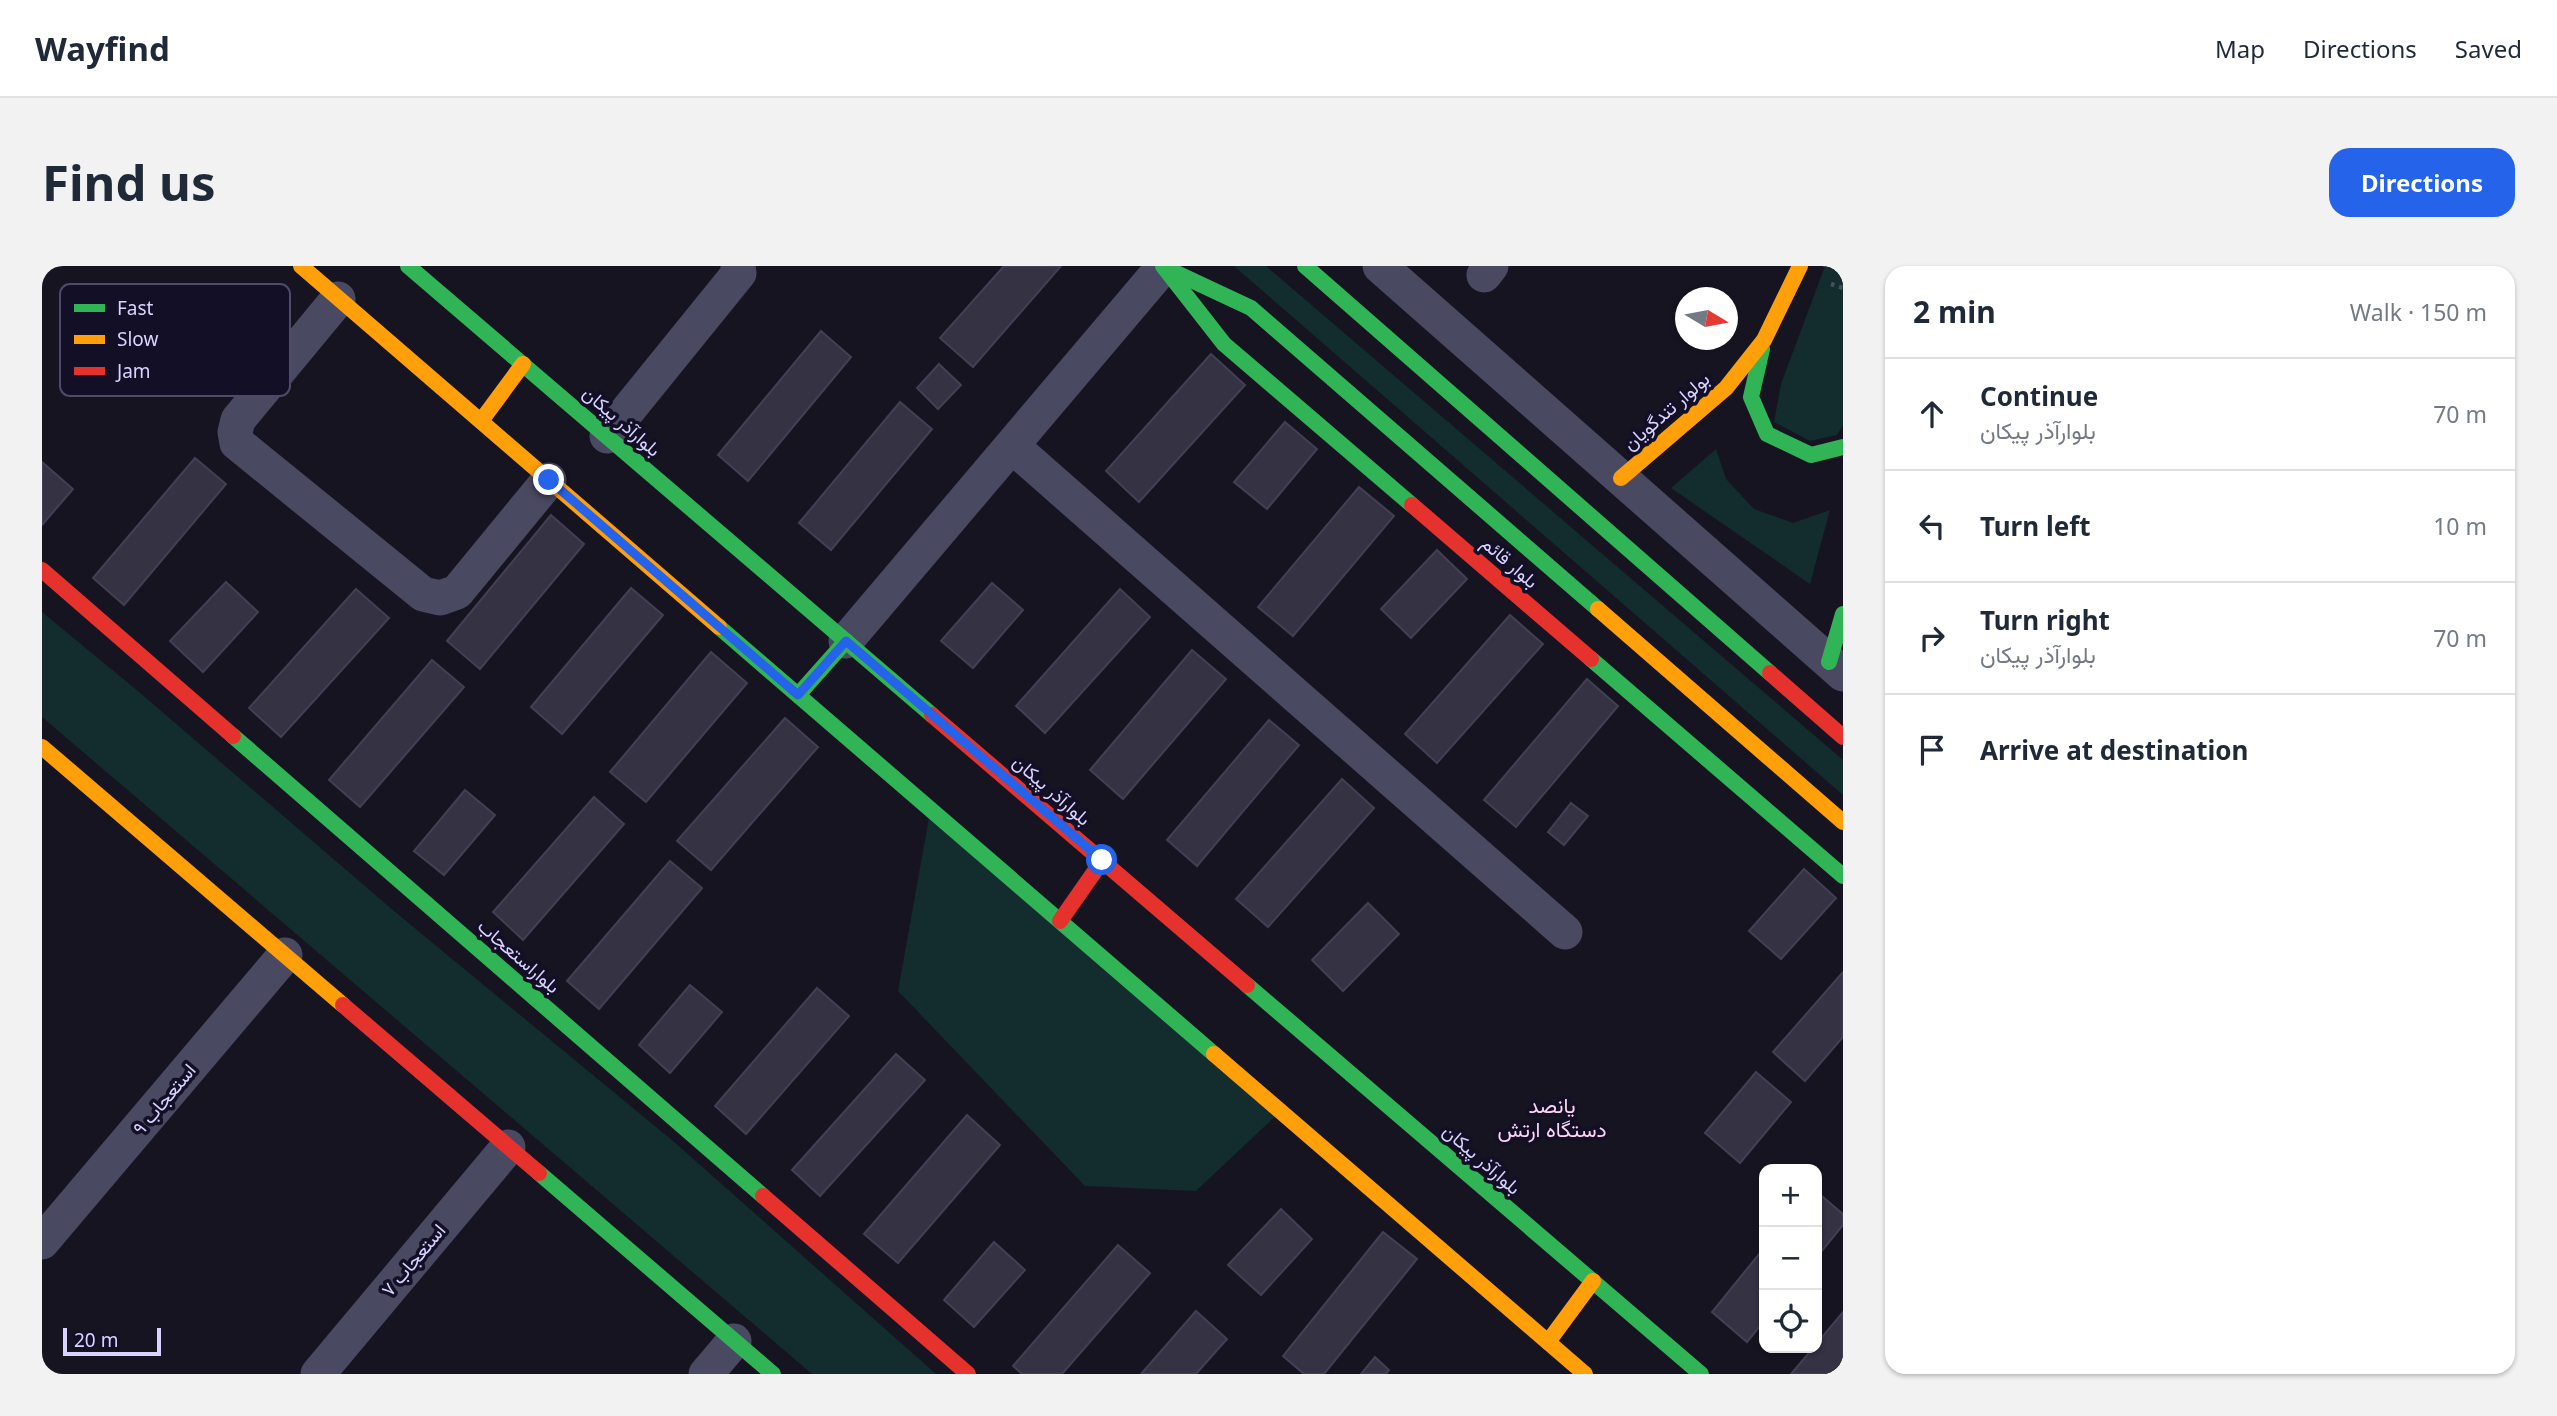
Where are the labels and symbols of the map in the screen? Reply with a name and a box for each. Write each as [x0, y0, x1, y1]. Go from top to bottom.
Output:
legend [60, 284, 290, 396]
north arrow [1675, 287, 1738, 350]
text: Fast [117, 295, 154, 321]
text: Slow [117, 326, 158, 352]
text: Jam [115, 358, 151, 384]
street label: بولوار تندگویان [1617, 366, 1715, 456]
street label: بلوارآذر پیکان [577, 380, 667, 463]
route end [533, 464, 564, 495]
street label: بلوار قائم [1476, 530, 1544, 594]
street label: بلوارآذر پیکان [1007, 749, 1097, 832]
route start [1086, 844, 1117, 875]
street label: بلواراستعجاب [472, 913, 566, 999]
street label: استعجاب ۹ [126, 1058, 202, 1140]
district label: پانصد دستگاه ارتش [1497, 1091, 1607, 1143]
street label: بلوارآذر پیکان [1437, 1118, 1527, 1201]
street label: استعجاب ۷ [375, 1218, 451, 1302]
scale bar [63, 1325, 161, 1357]

